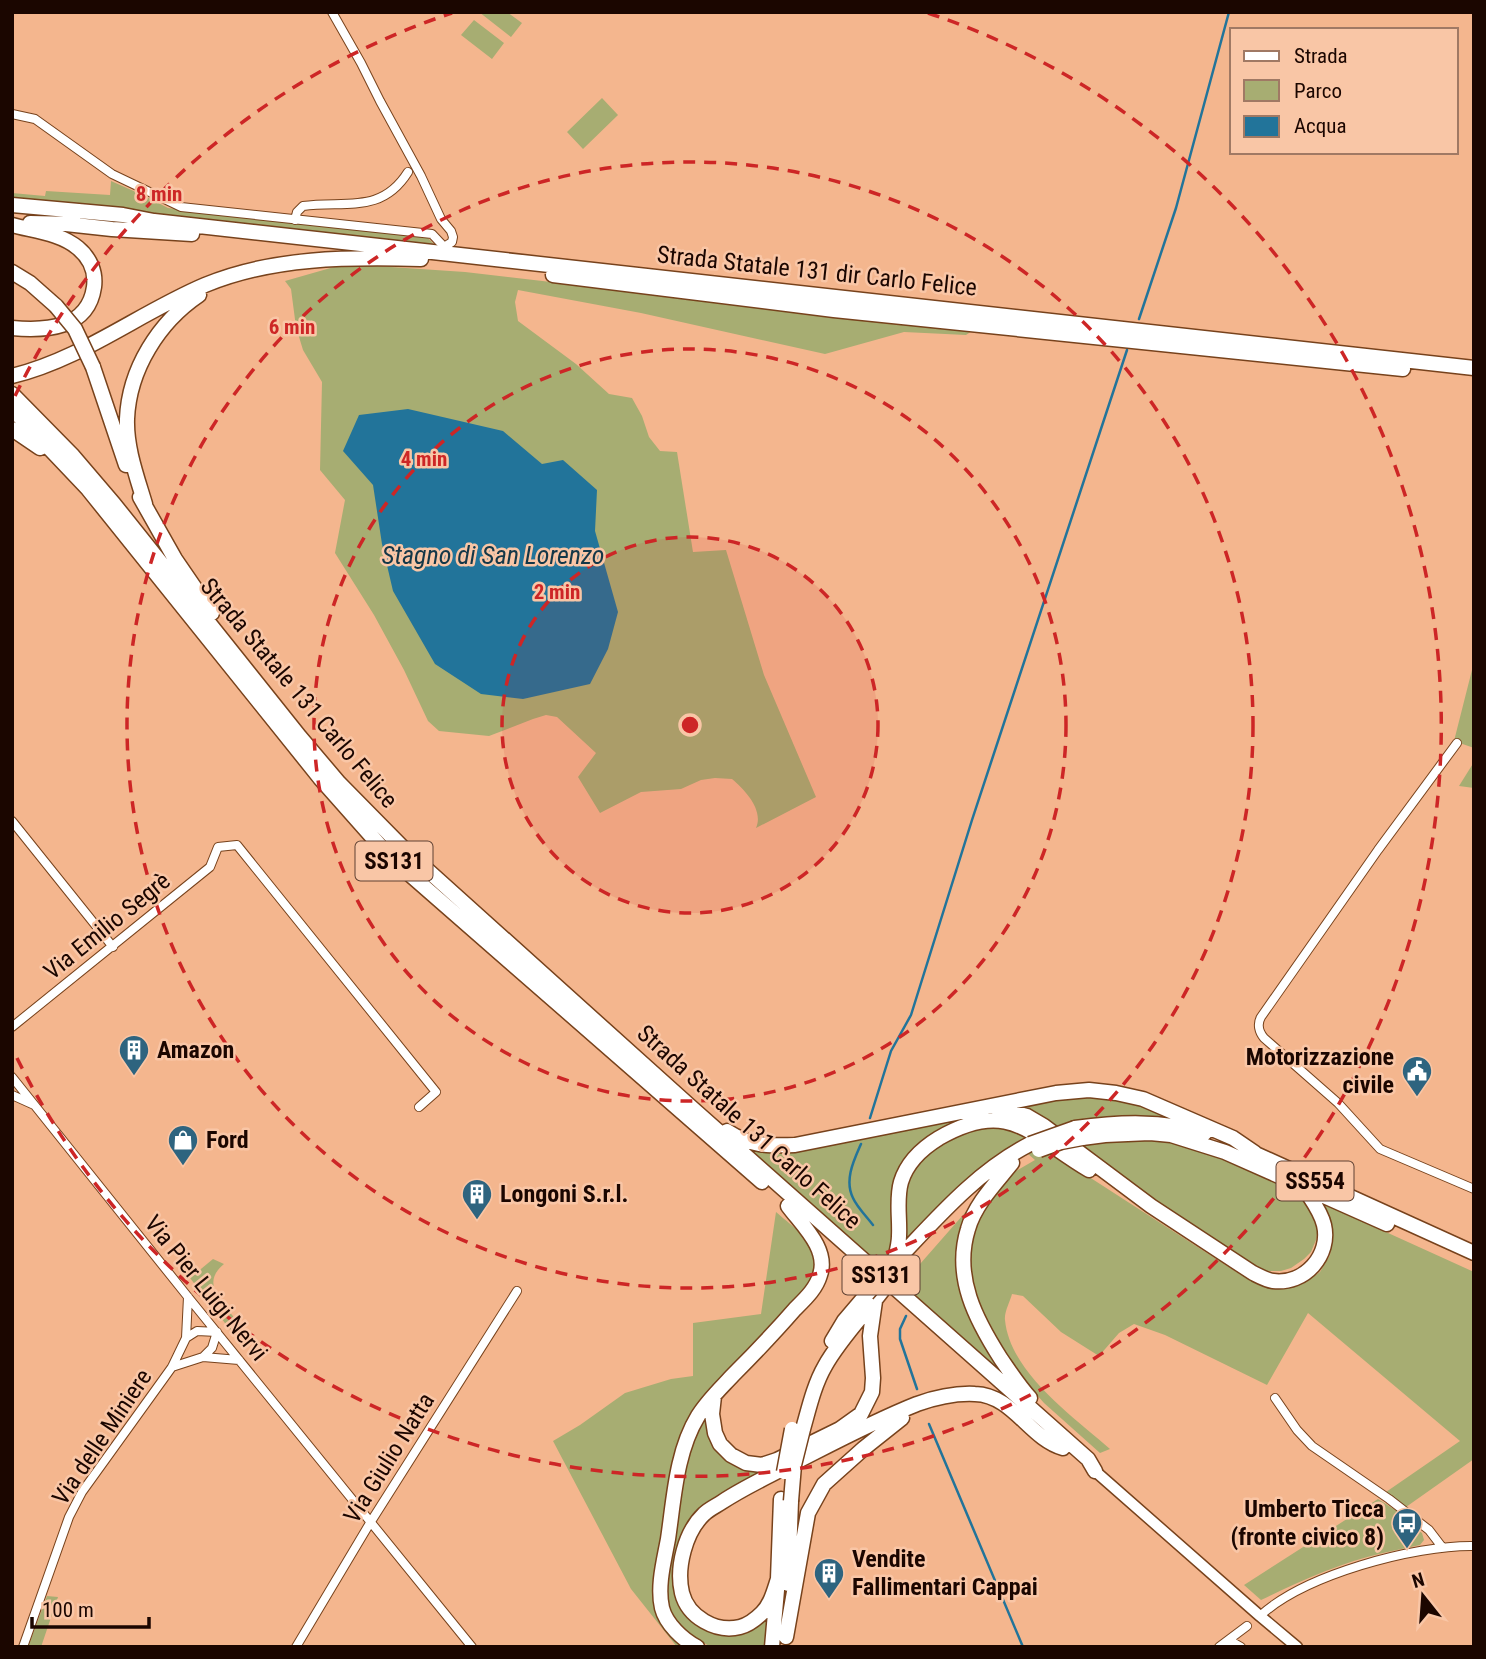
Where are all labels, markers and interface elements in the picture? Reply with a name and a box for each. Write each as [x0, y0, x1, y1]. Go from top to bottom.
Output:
legend [1230, 28, 1458, 154]
text: Strada [1294, 44, 1348, 68]
text: Parco [1294, 79, 1342, 103]
text: Acqua [1294, 114, 1347, 138]
text: 8 min [136, 182, 182, 206]
street label: Strada Statale 131 dir Carlo Felice [656, 240, 978, 302]
text: 6 min [269, 315, 315, 339]
text: 4 min [401, 447, 447, 471]
water label: Stagno di San Lorenzo [381, 540, 605, 570]
street label: Strada Statale 131 Carlo Felice [195, 572, 403, 814]
text: 2 min [534, 580, 580, 604]
centre of rings [678, 713, 702, 737]
road number: SS131 [356, 842, 432, 880]
street label: Via Emilio Segrè [38, 867, 176, 985]
street label: Strada Statale 131 Carlo Felice [631, 1019, 867, 1235]
building icon: Amazon [117, 1033, 151, 1077]
place label: Amazon [157, 1036, 234, 1064]
place label: Motorizzazione civile [1246, 1043, 1394, 1099]
public building icon: Motorizzazione civile [1400, 1054, 1434, 1098]
shop icon: Ford [166, 1123, 200, 1167]
place label: Ford [206, 1126, 249, 1154]
road number: SS554 [1276, 1162, 1354, 1200]
building icon: Longoni S.r.l. [460, 1177, 494, 1221]
place label: Longoni S.r.l. [500, 1180, 629, 1208]
street label: Via Pier Luigi Nervi [139, 1210, 273, 1366]
road number: SS131 [842, 1256, 920, 1294]
street label: Via delle Miniere [46, 1364, 158, 1510]
street label: Via Giulio Natta [338, 1388, 440, 1528]
place label: Umberto Ticca (fronte civico 8) [1230, 1495, 1384, 1551]
bus stop icon: Umberto Ticca (fronte civico 8) [1390, 1506, 1424, 1550]
place label: Vendite Fallimentari Cappai [852, 1545, 1038, 1601]
building icon: Vendite Fallimentari Cappai [812, 1556, 846, 1600]
north arrow [1388, 1561, 1458, 1631]
text: N [1409, 1568, 1427, 1593]
scale bar [32, 1586, 149, 1630]
text: 100 m [42, 1598, 94, 1622]

